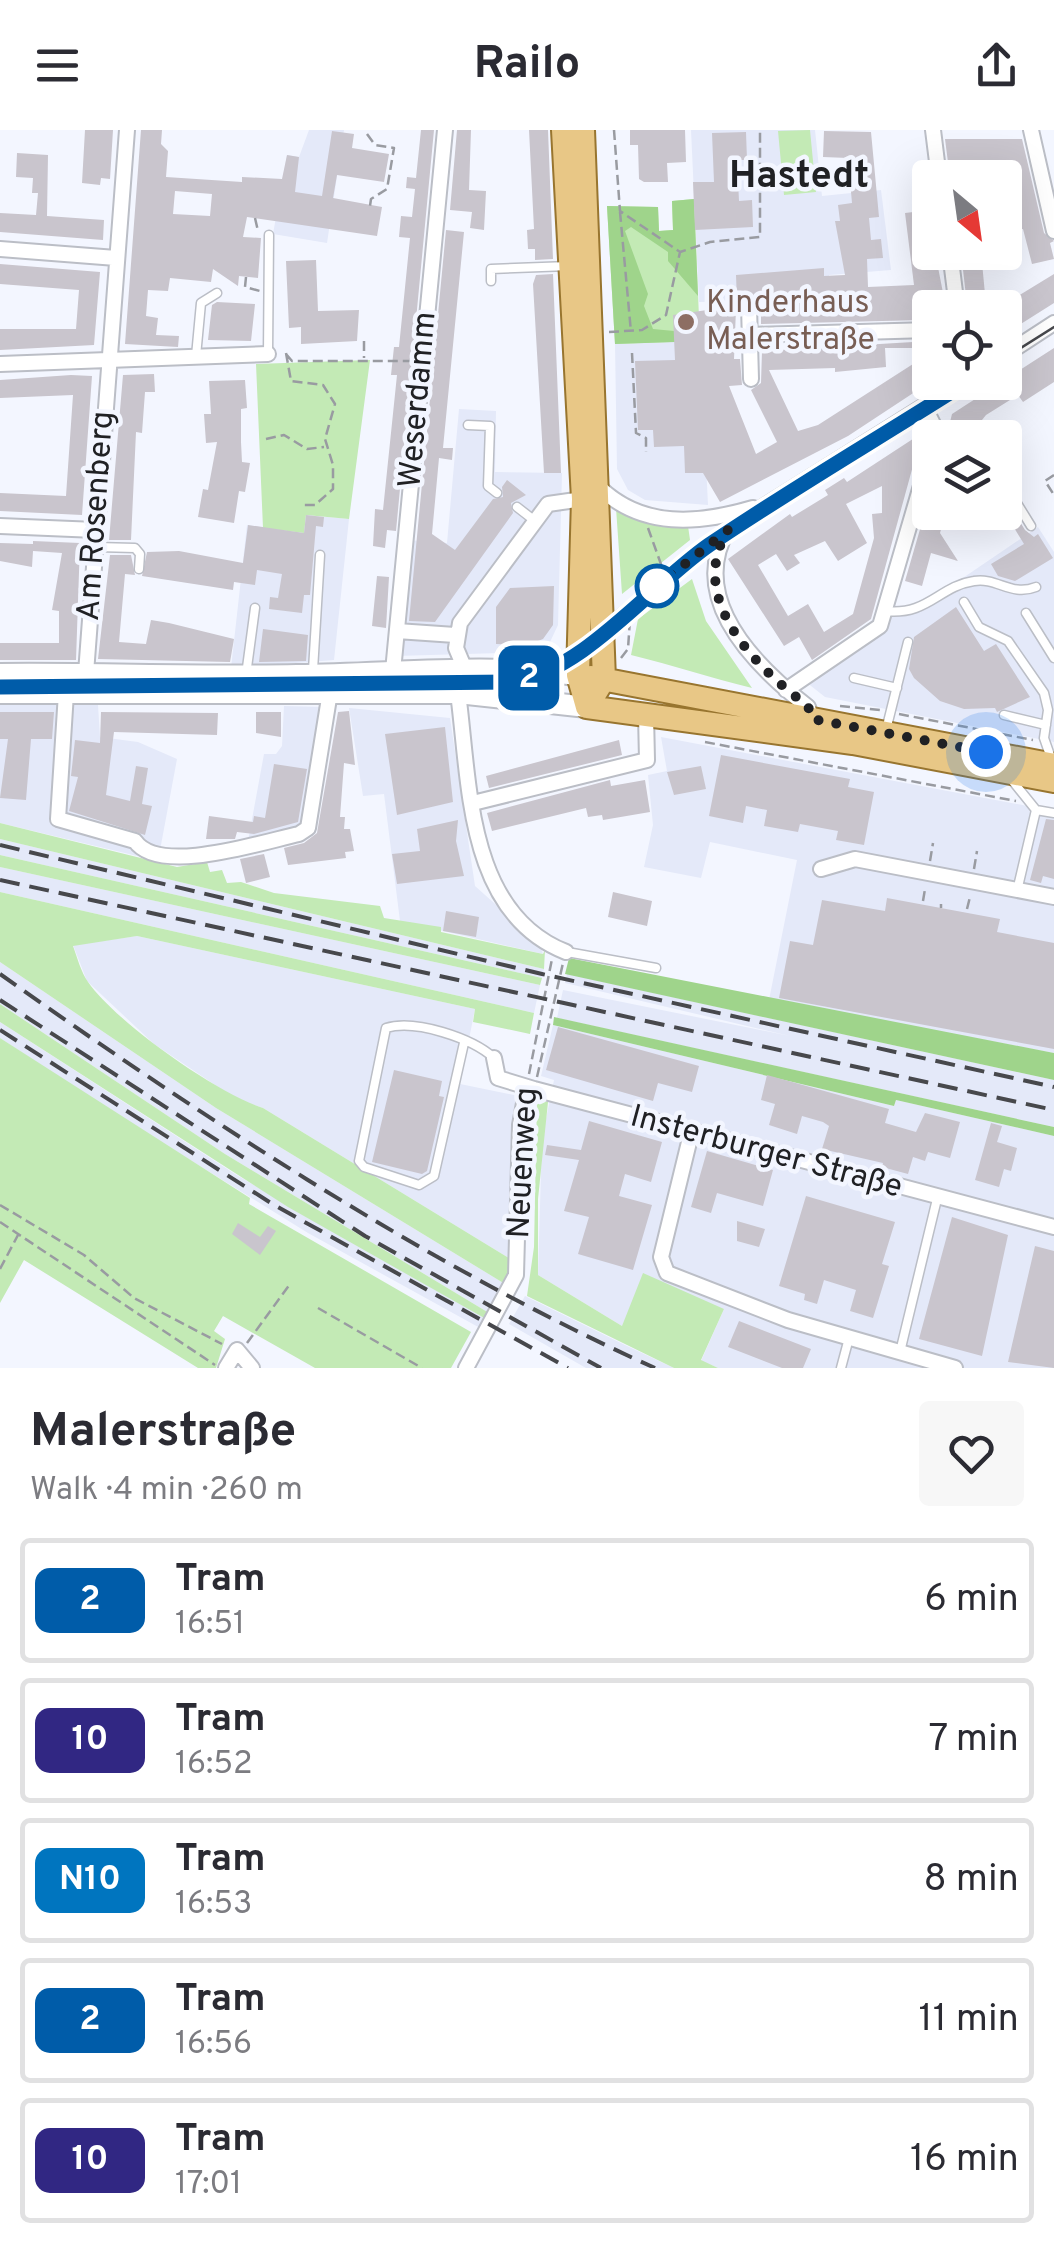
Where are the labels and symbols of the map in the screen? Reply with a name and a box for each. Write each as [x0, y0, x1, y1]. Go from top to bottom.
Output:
district label: Hastedt [729, 153, 869, 202]
north arrow [912, 160, 1022, 270]
place label: Kinderhaus Malerstraße [706, 284, 875, 361]
street label: Weserdamm [391, 310, 447, 490]
marker: Kinderhaus Malerstraße [675, 311, 697, 333]
street label: Am Rosenberg [70, 410, 124, 622]
unlabelled marker [636, 565, 678, 607]
line badge: 2 [496, 646, 562, 710]
your location [961, 727, 1011, 777]
street label: Neuenweg [500, 1086, 548, 1240]
street label: Insterburger Straße [626, 1097, 906, 1209]

